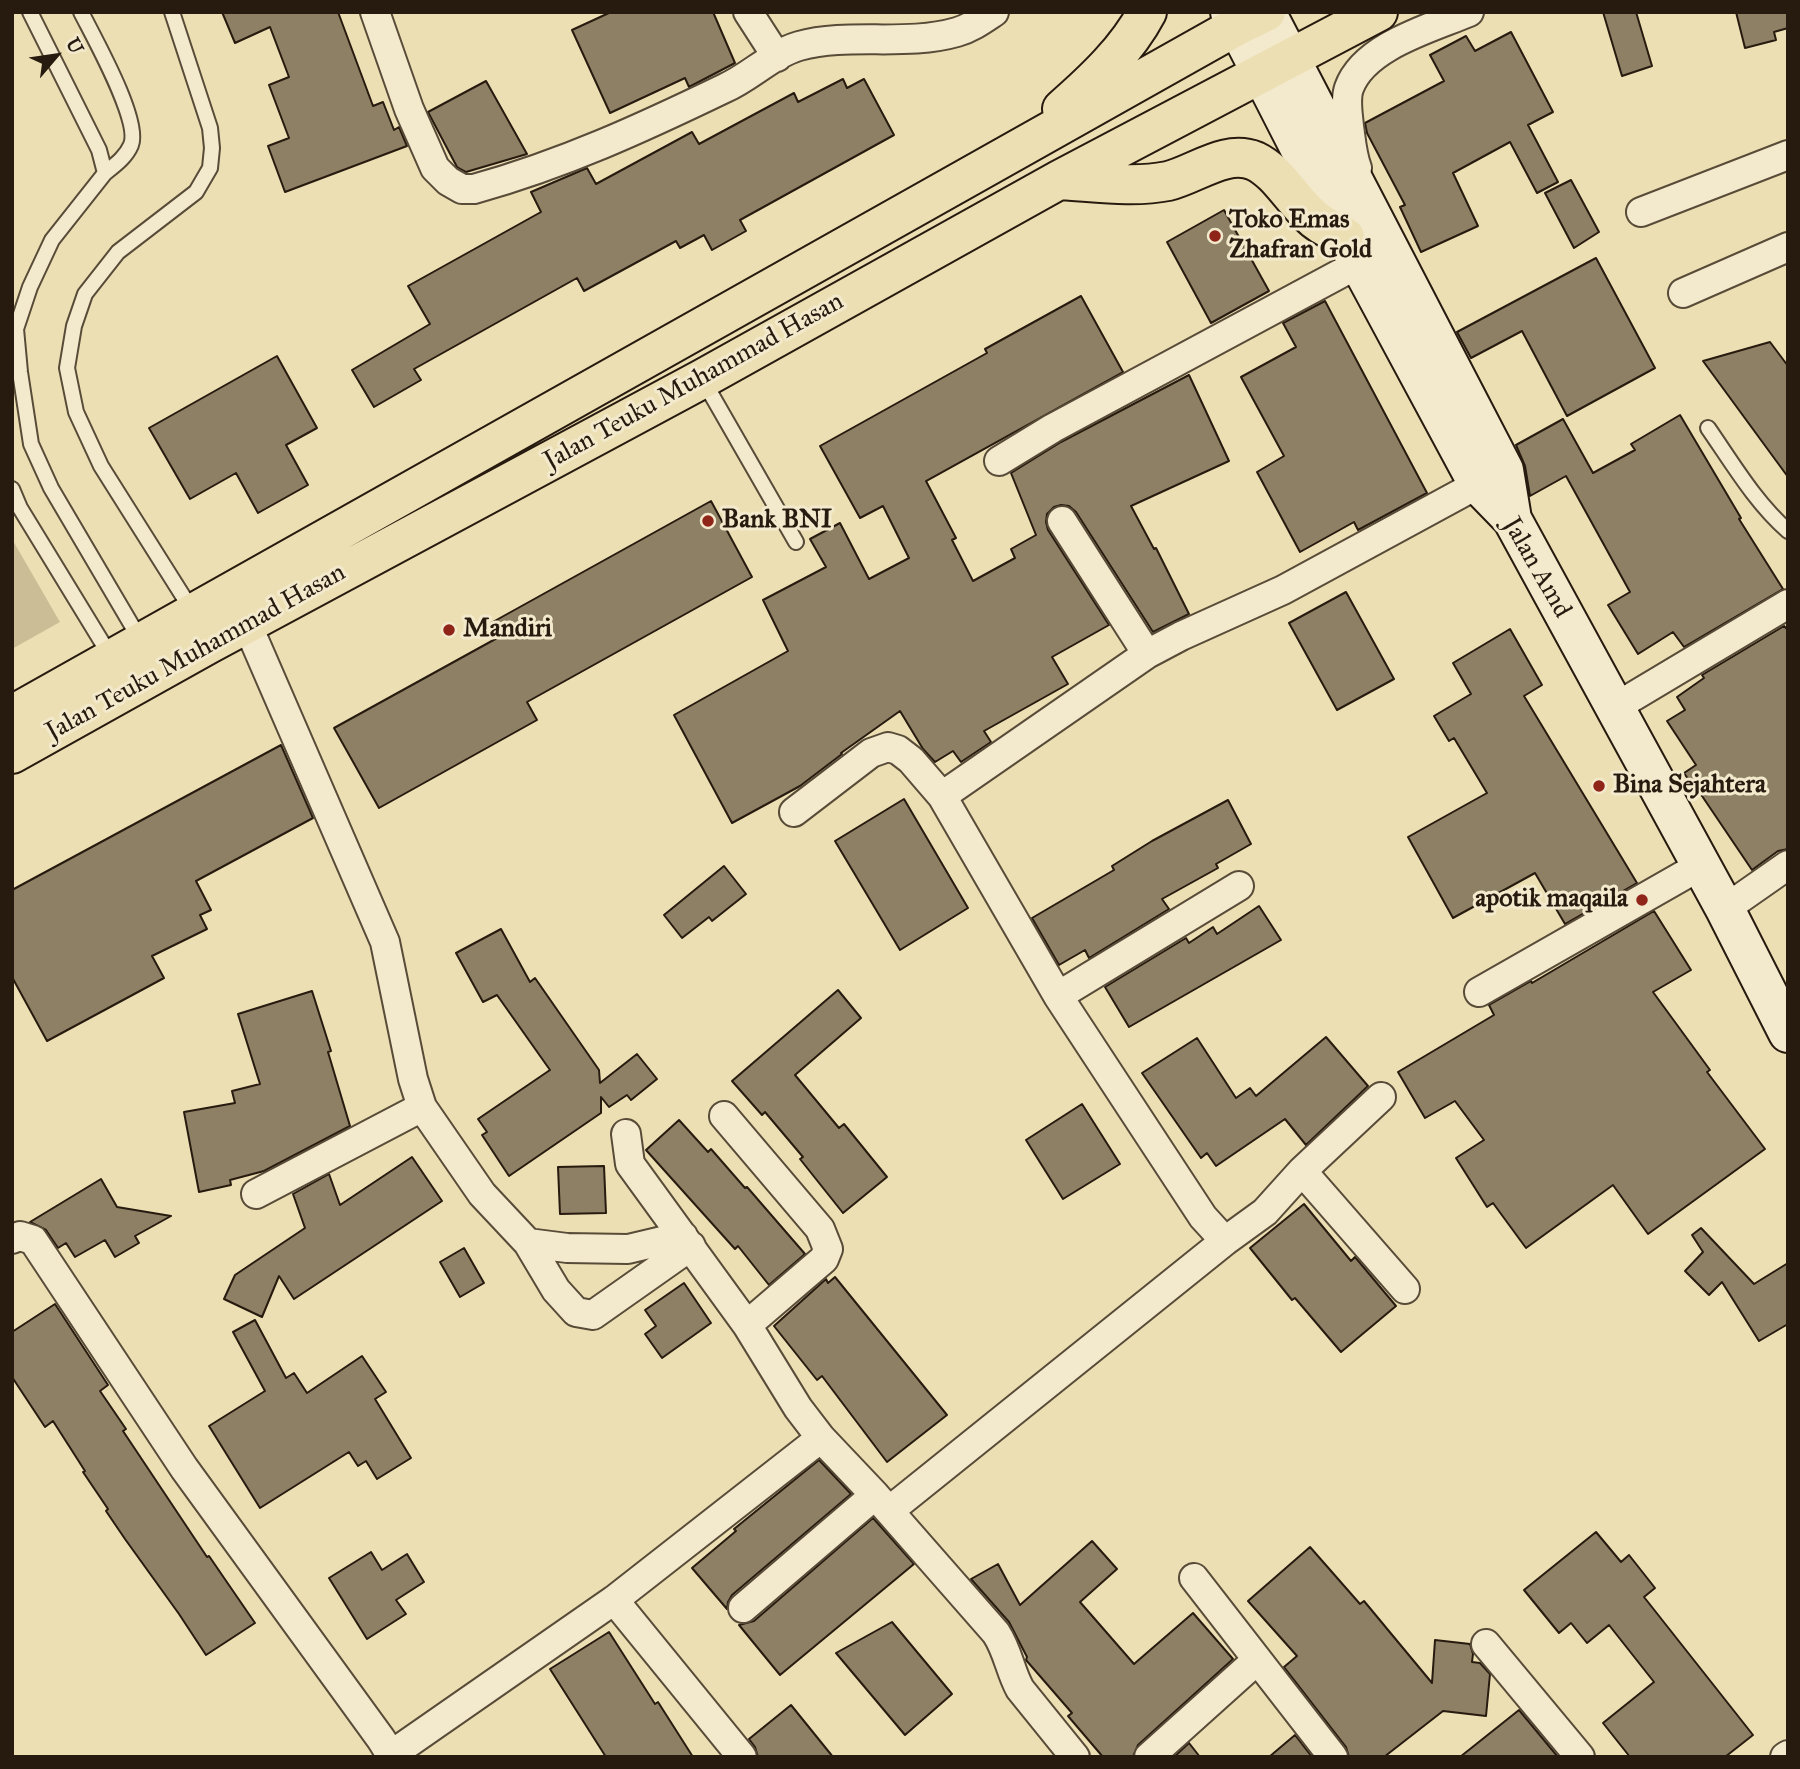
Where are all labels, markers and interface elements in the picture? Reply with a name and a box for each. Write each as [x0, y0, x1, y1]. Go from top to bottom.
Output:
north arrow [21, 21, 91, 91]
text: U [61, 33, 88, 58]
place label: Toko Emas Zhafran Gold [1229, 205, 1372, 266]
marker: Toko Emas Zhafran Gold [1207, 228, 1223, 244]
street label: Jalan Teuku Muhammad Hasan [539, 287, 849, 477]
place label: Bank BNI [722, 505, 832, 537]
street label: Jalan Amd [1495, 512, 1577, 624]
marker: Bank BNI [700, 513, 716, 529]
street label: Jalan Teuku Muhammad Hasan [41, 558, 351, 748]
place label: Mandiri [463, 614, 552, 646]
marker: Mandiri [441, 622, 457, 638]
place label: Bina Sejahtera [1613, 770, 1766, 802]
marker: Bina Sejahtera [1591, 778, 1607, 794]
place label: apotik maqaila [1475, 884, 1628, 916]
marker: apotik maqaila [1634, 892, 1650, 908]

